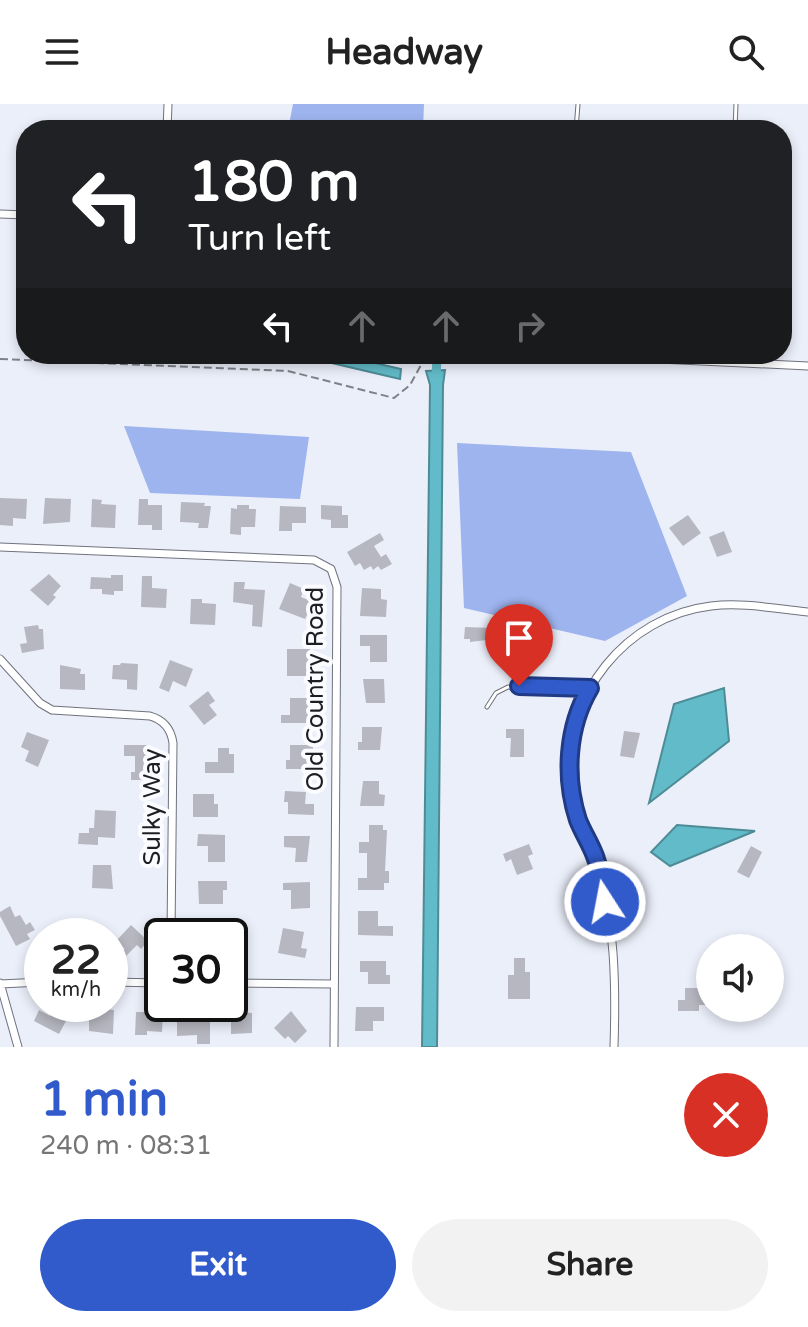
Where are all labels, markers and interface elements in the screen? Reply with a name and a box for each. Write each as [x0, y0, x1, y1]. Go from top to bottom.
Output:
icon: menu [40, 30, 84, 74]
icon: search [724, 30, 768, 74]
text: Headway [325, 31, 483, 74]
text: 180 m [188, 149, 359, 216]
icon: left [56, 152, 160, 256]
text: Turn left [188, 217, 331, 260]
icon: left [256, 304, 300, 348]
icon: ahead [340, 304, 384, 348]
icon: ahead [424, 304, 468, 348]
icon: right [508, 304, 552, 348]
street label: Old Country Road [301, 587, 330, 791]
pin [485, 604, 553, 686]
icon: arrive [497, 616, 541, 660]
street label: Sulky Way [138, 748, 167, 865]
position arrow [563, 860, 647, 944]
speed limit sign: 30 [144, 918, 248, 1022]
map controls [696, 934, 784, 1022]
button: sound [696, 934, 784, 1022]
text: 22 [51, 936, 101, 984]
text: km/h [51, 978, 101, 1002]
text: 1 min [40, 1071, 168, 1129]
button: close [684, 1073, 768, 1157]
text: 240 m · 08:31 [40, 1130, 212, 1161]
button: Exit [40, 1219, 396, 1311]
button: Share [412, 1219, 768, 1311]

